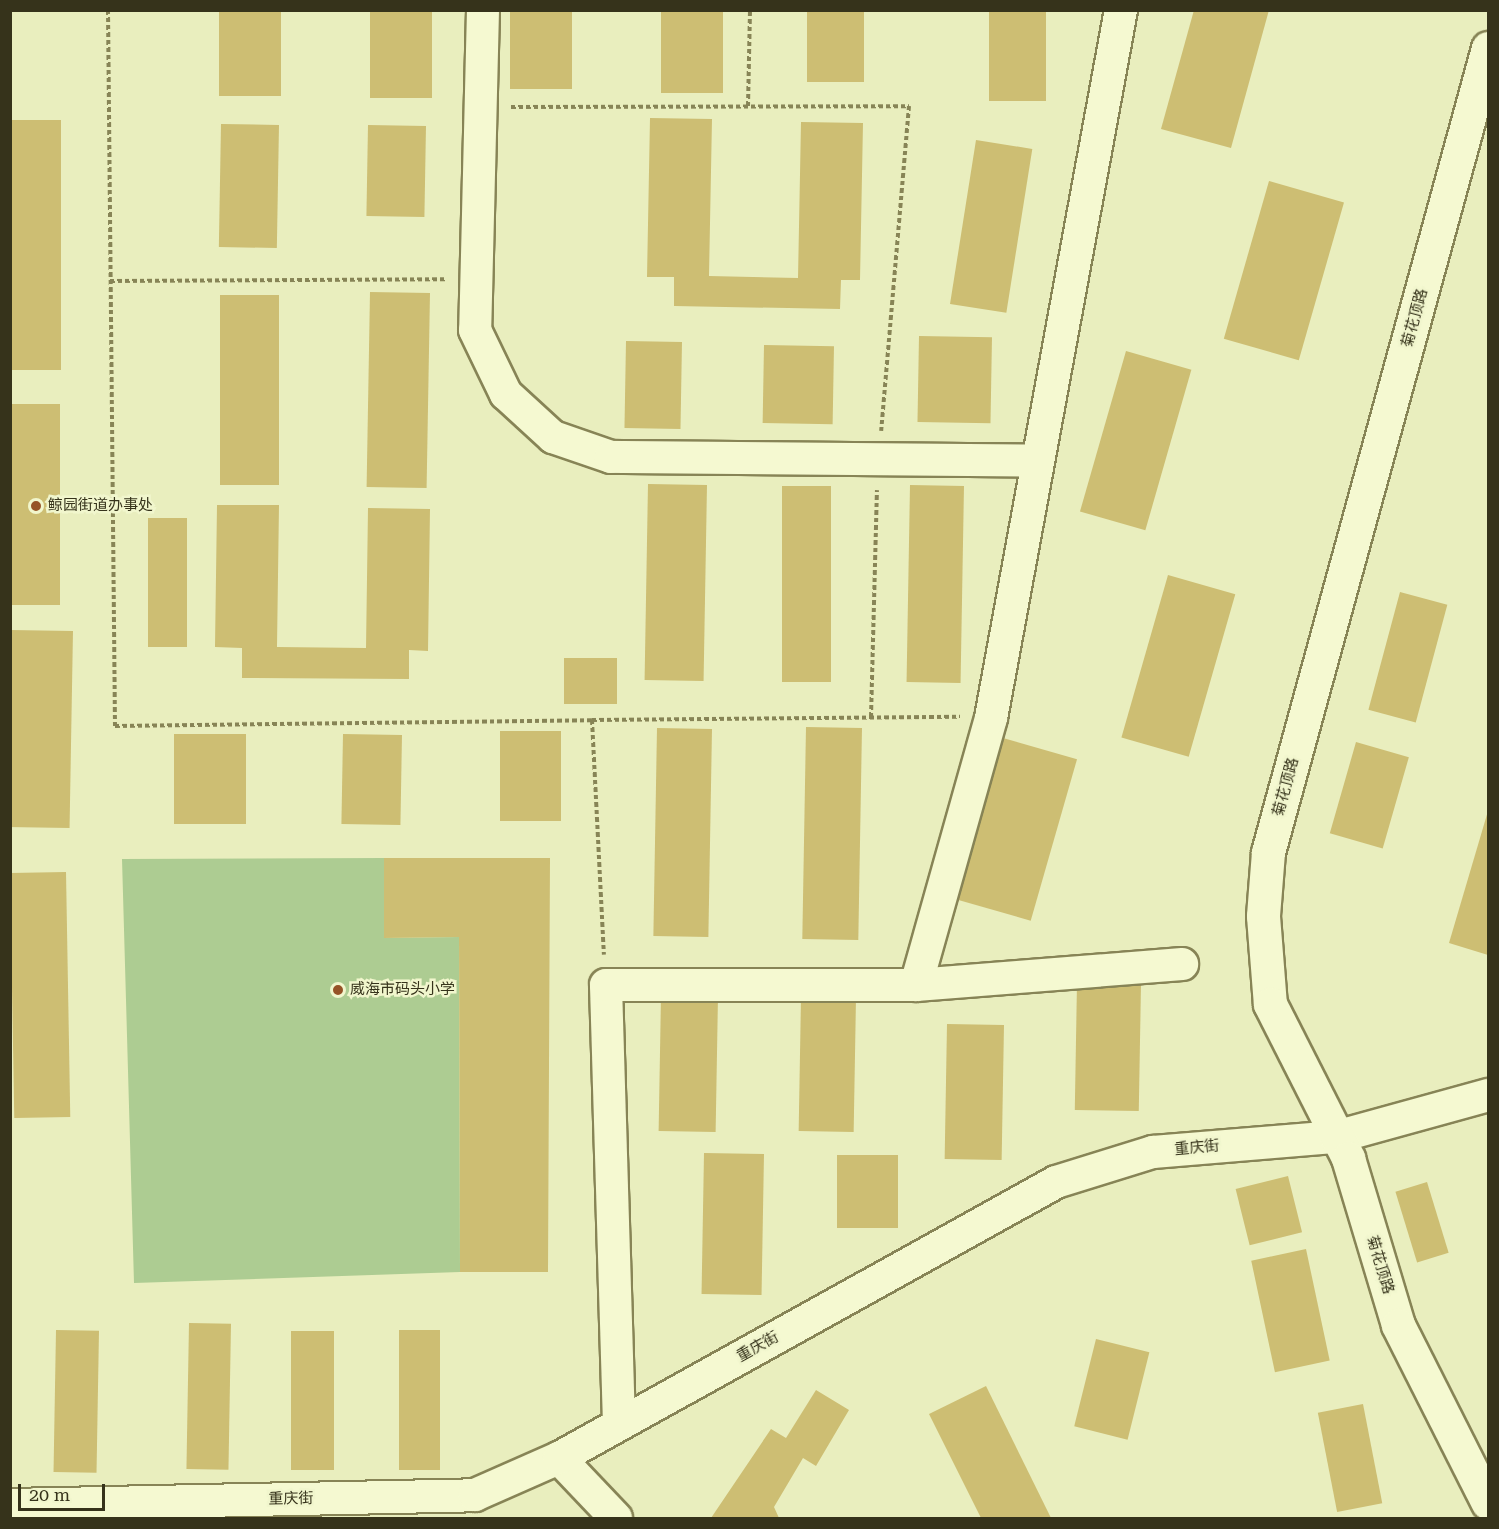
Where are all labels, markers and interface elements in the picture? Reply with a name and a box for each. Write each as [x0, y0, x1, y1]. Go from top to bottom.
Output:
street label: 菊花顶路 [1399, 287, 1431, 349]
place label: 鲸园街道办事处 [48, 497, 153, 515]
marker: 鲸园街道办事处 [29, 499, 43, 513]
street label: 菊花顶路 [1270, 756, 1302, 818]
place label: 威海市码头小学 [350, 981, 455, 999]
marker: 威海市码头小学 [331, 983, 345, 997]
street label: 重庆街 [1174, 1137, 1220, 1159]
street label: 菊花顶路 [1363, 1234, 1397, 1296]
street label: 重庆街 [734, 1328, 782, 1366]
scale bar [21, 1472, 108, 1510]
text: 20 m [29, 1484, 70, 1505]
street label: 重庆街 [268, 1490, 314, 1508]

